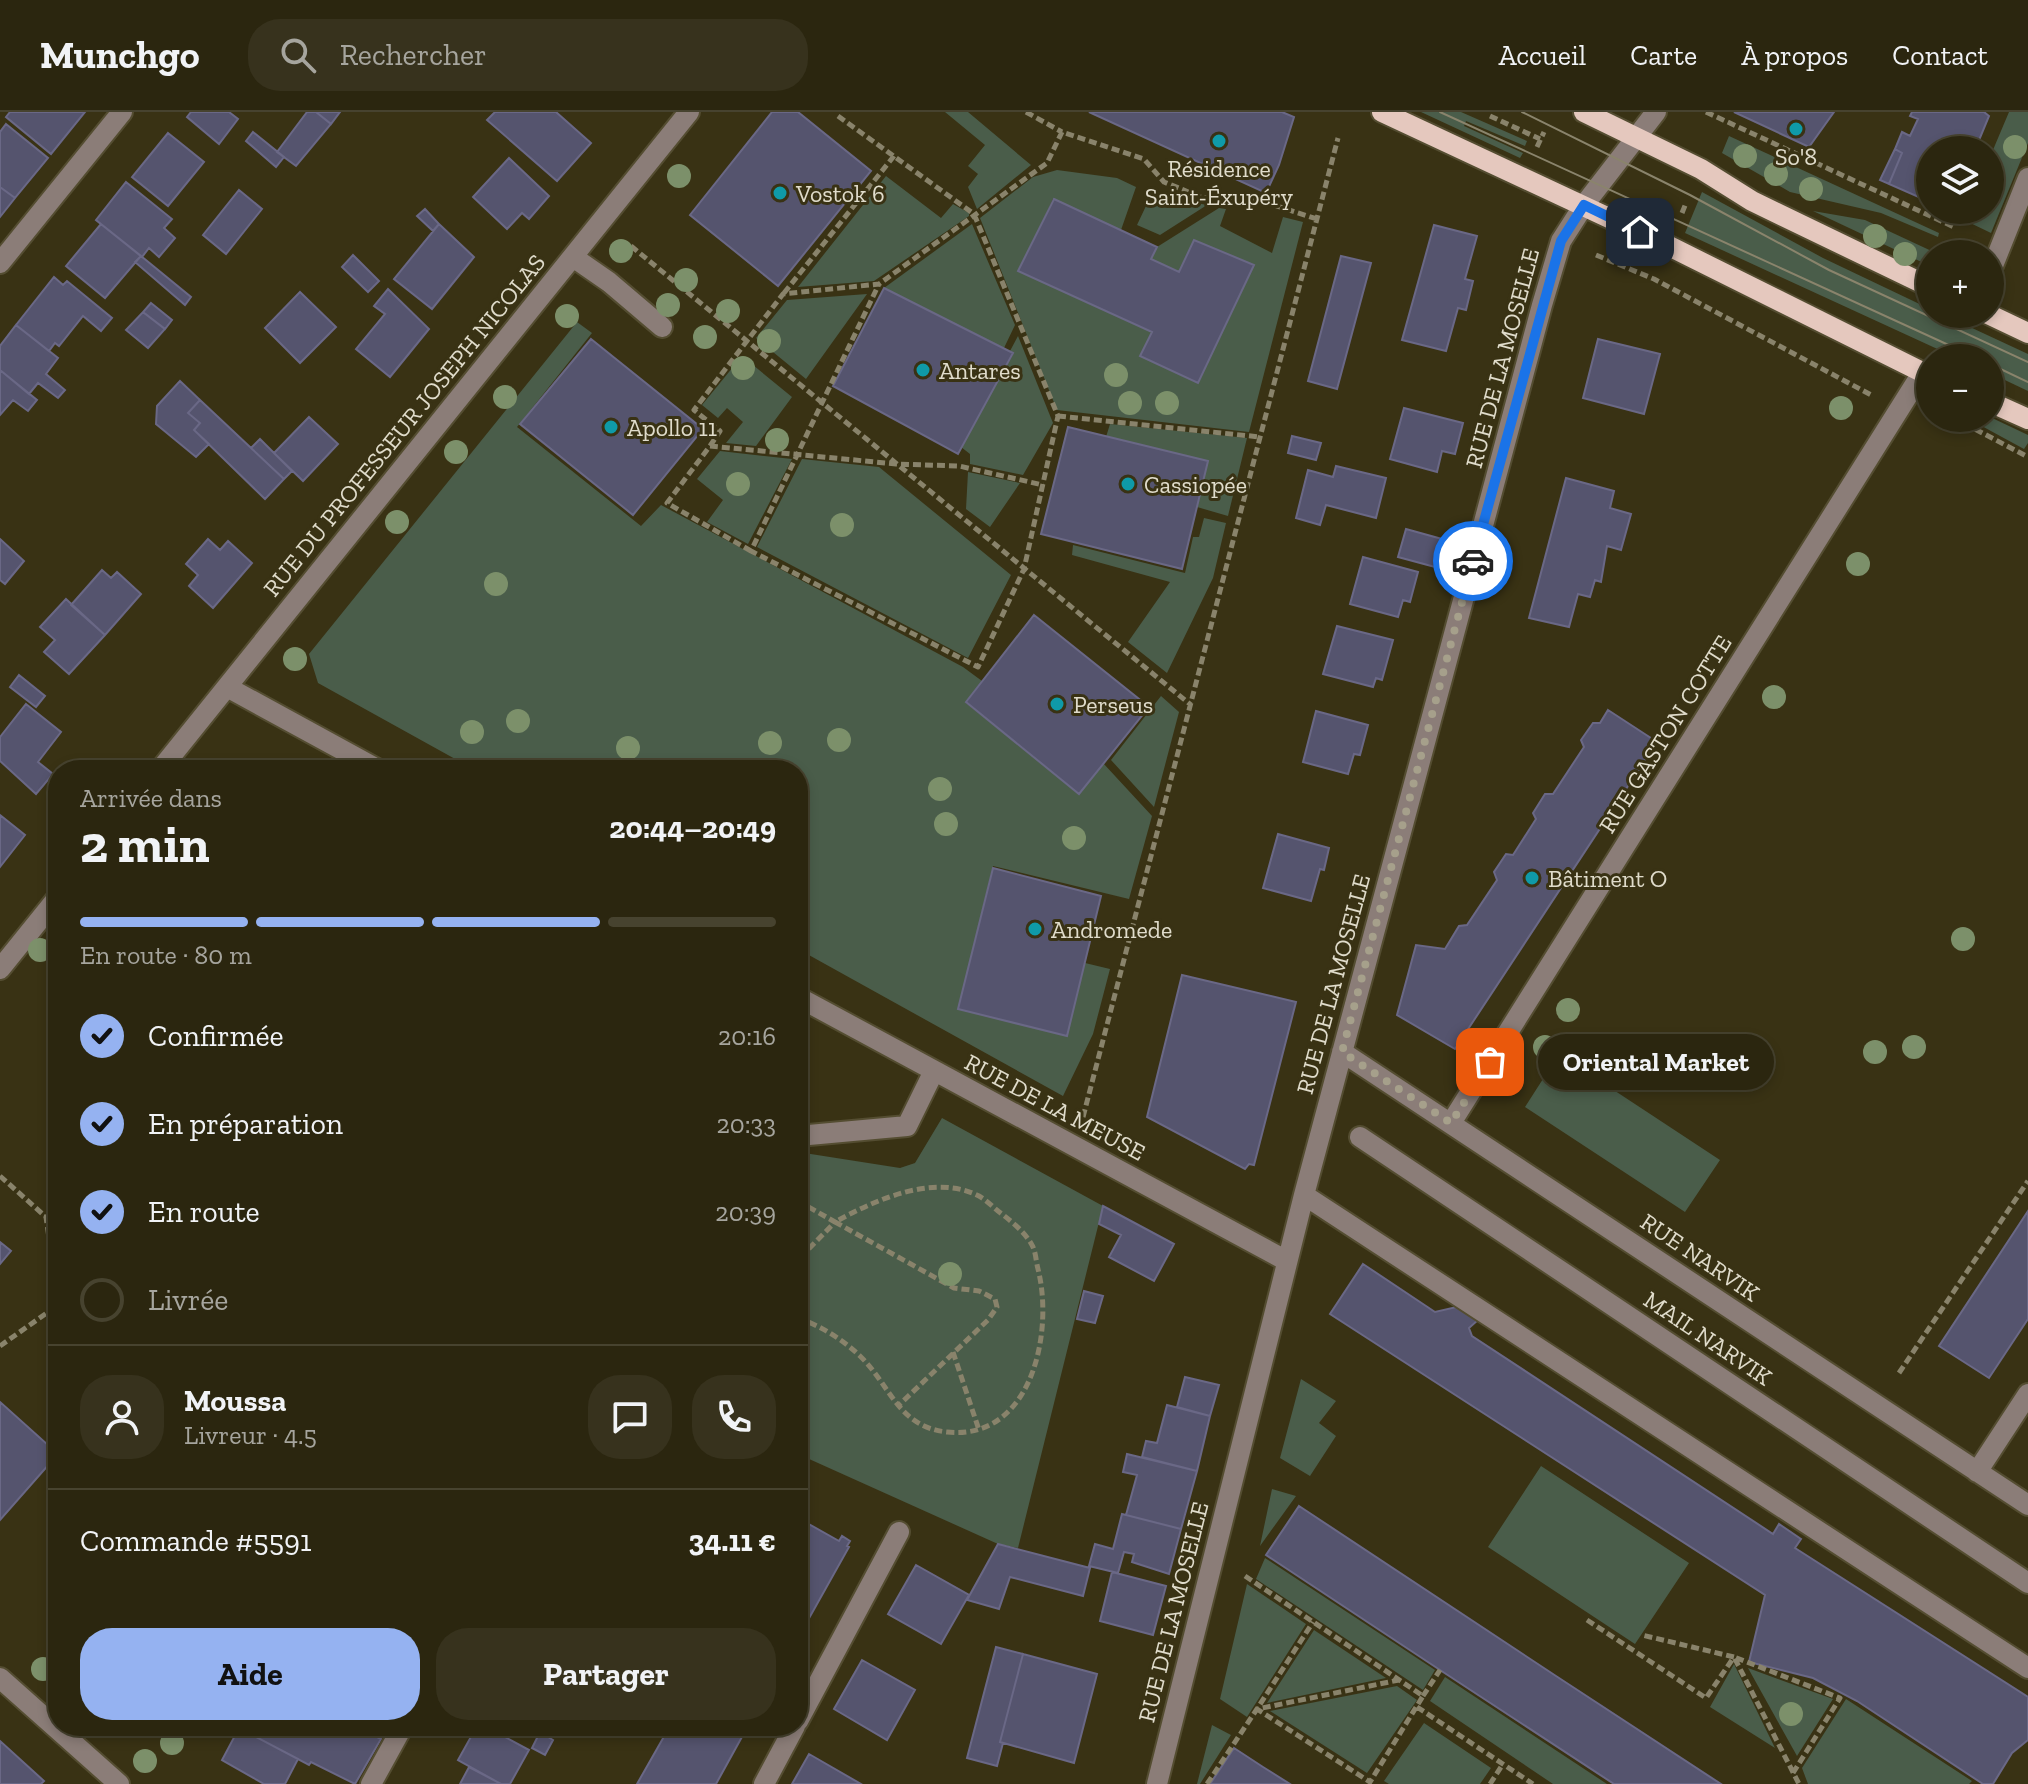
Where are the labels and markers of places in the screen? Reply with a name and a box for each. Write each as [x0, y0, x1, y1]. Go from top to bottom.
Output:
marker: So'8 [1787, 120, 1805, 138]
marker: Résidence Saint-Éxupéry [1210, 132, 1228, 150]
place label: So'8 [1775, 142, 1817, 171]
place label: Résidence Saint-Éxupéry [1145, 154, 1294, 211]
place label: Vostok 6 [795, 179, 885, 208]
marker: Vostok 6 [771, 184, 789, 202]
pin [1606, 198, 1674, 266]
place label: Antares [939, 356, 1021, 385]
marker: Antares [914, 361, 932, 379]
place label: Apollo 11 [627, 413, 717, 442]
marker: Apollo 11 [602, 418, 620, 436]
place label: Cassiopée [1144, 470, 1247, 499]
marker: Cassiopée [1119, 475, 1137, 493]
place label: Perseus [1073, 690, 1153, 719]
marker: Perseus [1048, 695, 1066, 713]
place label: Bâtiment O [1548, 864, 1667, 893]
marker: Bâtiment O [1523, 869, 1541, 887]
place label: Andromede [1051, 915, 1172, 944]
marker: Andromede [1026, 920, 1044, 938]
pin [1456, 1028, 1524, 1096]
callout: Oriental Market [1538, 1034, 1774, 1090]

